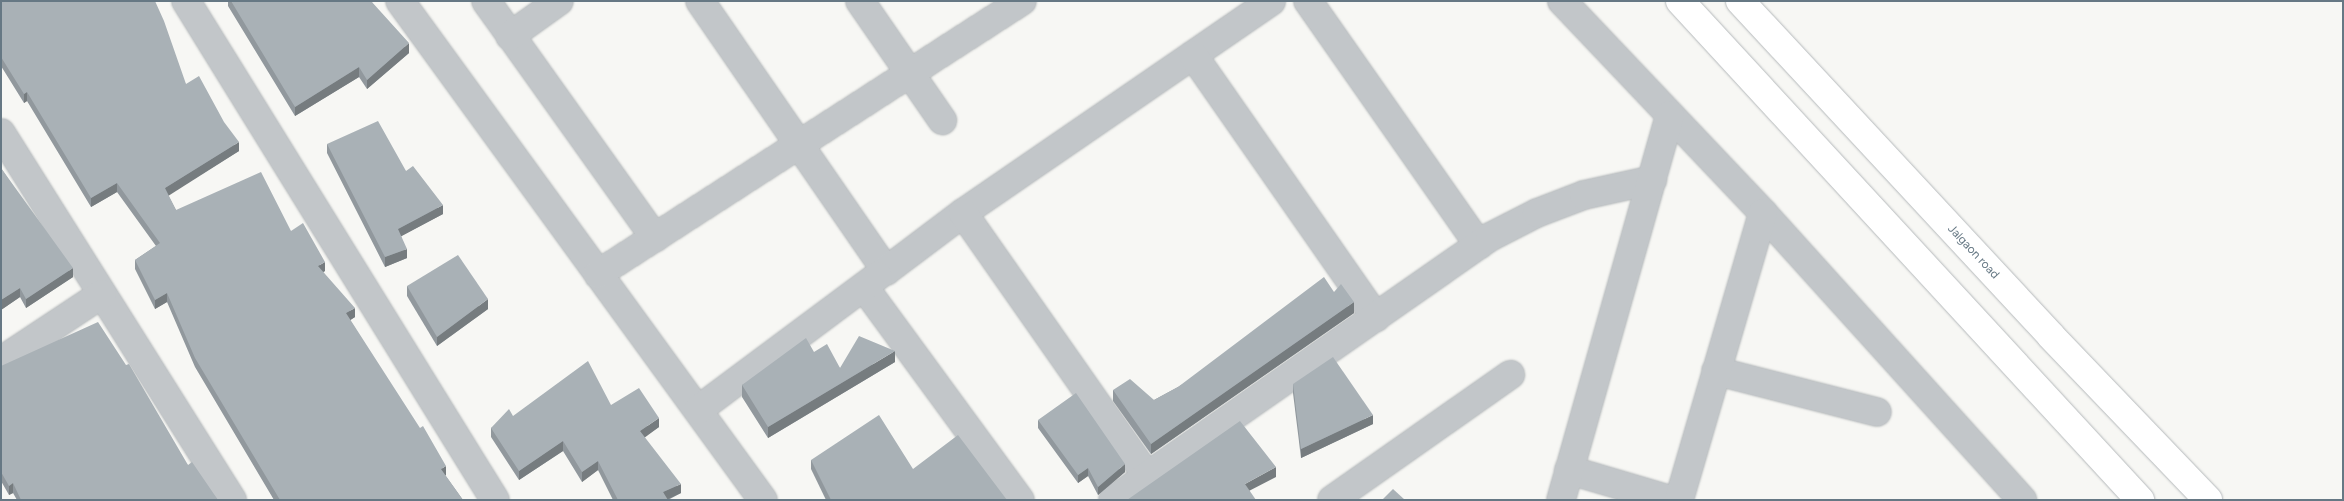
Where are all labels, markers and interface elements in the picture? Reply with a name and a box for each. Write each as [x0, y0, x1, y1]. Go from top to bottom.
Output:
street label: Jalgaon road [1944, 222, 2002, 282]

